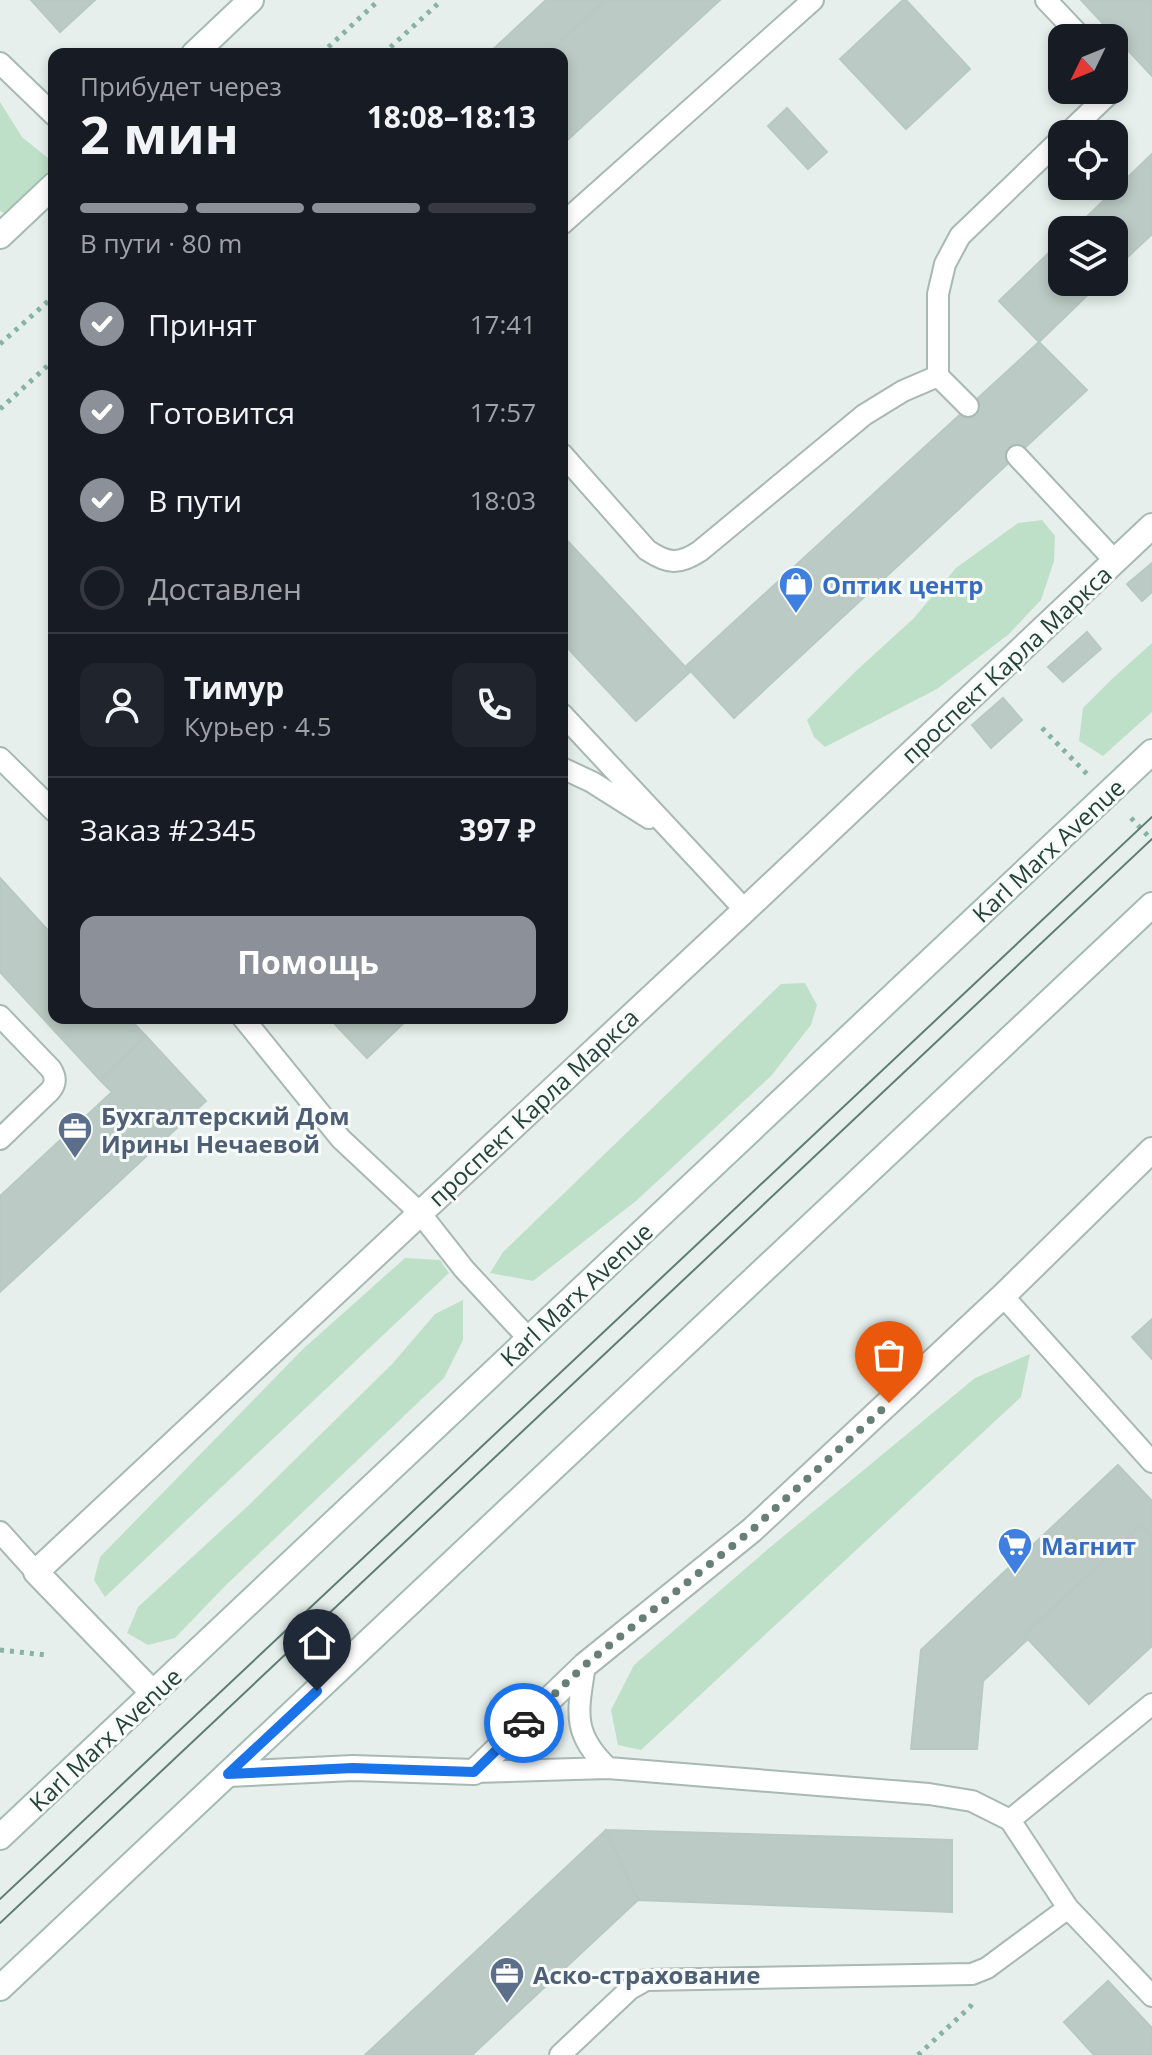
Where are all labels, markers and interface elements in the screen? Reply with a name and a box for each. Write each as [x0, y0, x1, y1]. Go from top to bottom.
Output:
north arrow [1048, 24, 1128, 104]
map controls [1048, 24, 1128, 296]
text: Прибудет через [80, 68, 282, 104]
text: 18:08–18:13 [367, 96, 536, 137]
text: 2 мин [80, 98, 239, 169]
button: locate [1048, 120, 1128, 200]
button: layers [1048, 216, 1128, 296]
text: В пути · 80 m [80, 225, 242, 261]
icon: check [80, 302, 124, 346]
text: Принят [148, 304, 257, 345]
text: 17:41 [470, 306, 536, 342]
icon: check [80, 390, 124, 434]
text: Готовится [148, 392, 295, 433]
text: 17:57 [470, 394, 536, 430]
icon: check [80, 478, 124, 522]
text: В пути [148, 480, 242, 521]
text: 18:03 [470, 482, 536, 518]
street label: проспект Карла Маркса [894, 558, 1118, 770]
shop icon: Оптик центр [777, 565, 815, 615]
text: Доставлен [148, 568, 302, 609]
place label: Оптик центр [822, 568, 983, 601]
button: person [80, 663, 164, 747]
button: phone [452, 663, 536, 747]
text: Тимур [184, 667, 284, 708]
text: Курьер · 4.5 [184, 708, 332, 744]
street label: Karl Marx Avenue [965, 771, 1131, 929]
text: Заказ #2345 [80, 809, 257, 850]
text: 397 ₽ [459, 809, 536, 850]
button: Помощь [80, 916, 536, 1008]
street label: проспект Карла Маркса [421, 1001, 645, 1213]
place label: Бухгалтерский Дом Ирины Нечаевой [101, 1099, 349, 1160]
office icon: Бухгалтерский Дом Ирины Нечаевой [56, 1110, 94, 1160]
street label: Karl Marx Avenue [493, 1215, 659, 1373]
pin [855, 1321, 923, 1403]
icon: bag [867, 1333, 911, 1377]
supermarket icon: Магнит [996, 1526, 1034, 1576]
place label: Магнит [1041, 1529, 1136, 1562]
pin [283, 1609, 351, 1691]
icon: home [295, 1621, 339, 1665]
street label: Karl Marx Avenue [22, 1660, 188, 1818]
courier [484, 1683, 564, 1763]
icon: car [502, 1701, 546, 1745]
office icon: Аско-страхование [488, 1955, 526, 2005]
place label: Аско-страхование [533, 1958, 760, 1991]

